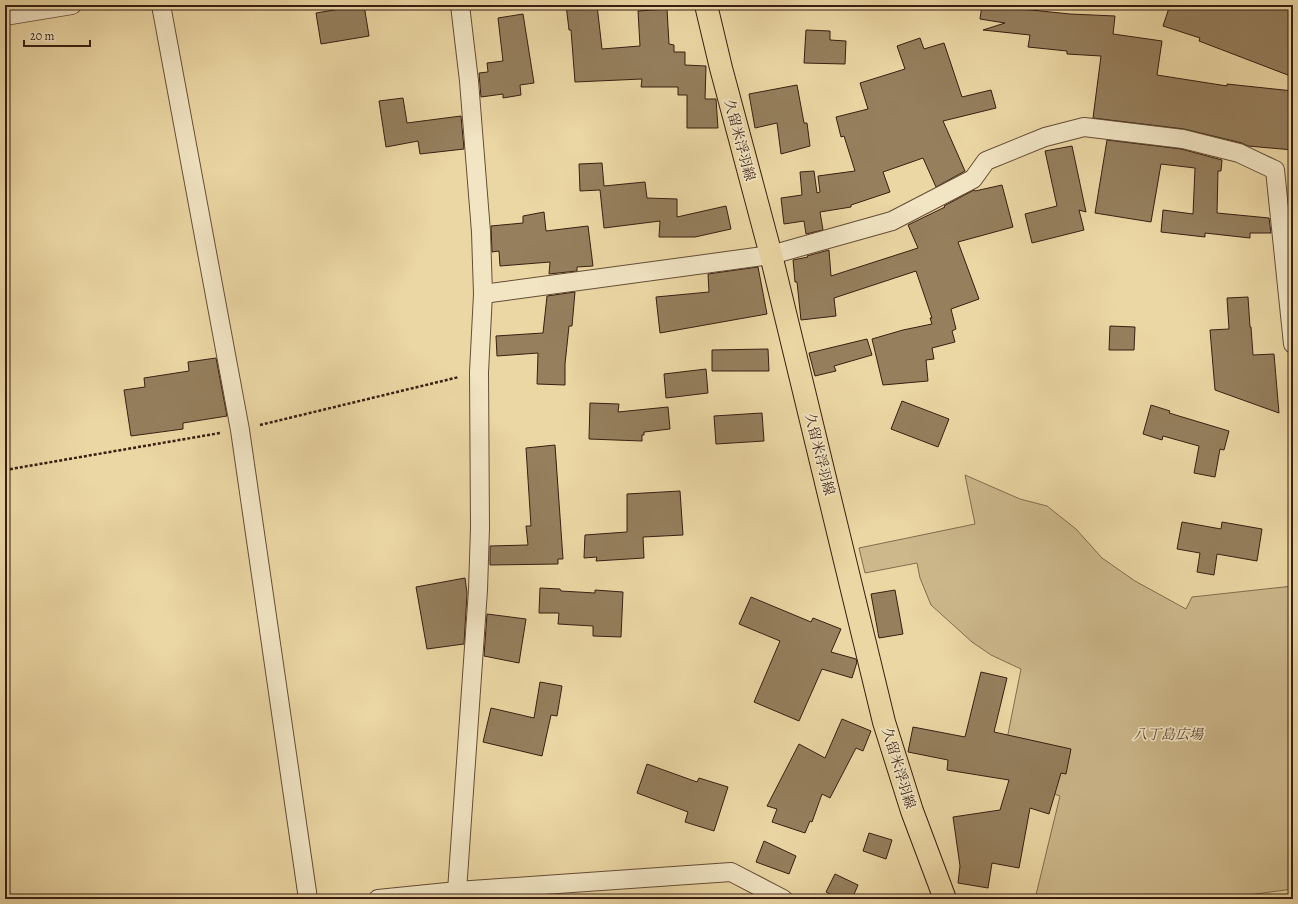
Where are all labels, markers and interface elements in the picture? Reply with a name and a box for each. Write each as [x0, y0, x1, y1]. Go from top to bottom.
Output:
scale bar [24, 22, 90, 48]
text: 20 m [30, 28, 54, 44]
street label: 久留米浮羽線 [719, 97, 760, 183]
street label: 久留米浮羽線 [800, 411, 839, 497]
street label: 久留米浮羽線 [877, 725, 920, 811]
park label: 八丁島広場 [1133, 725, 1205, 744]

